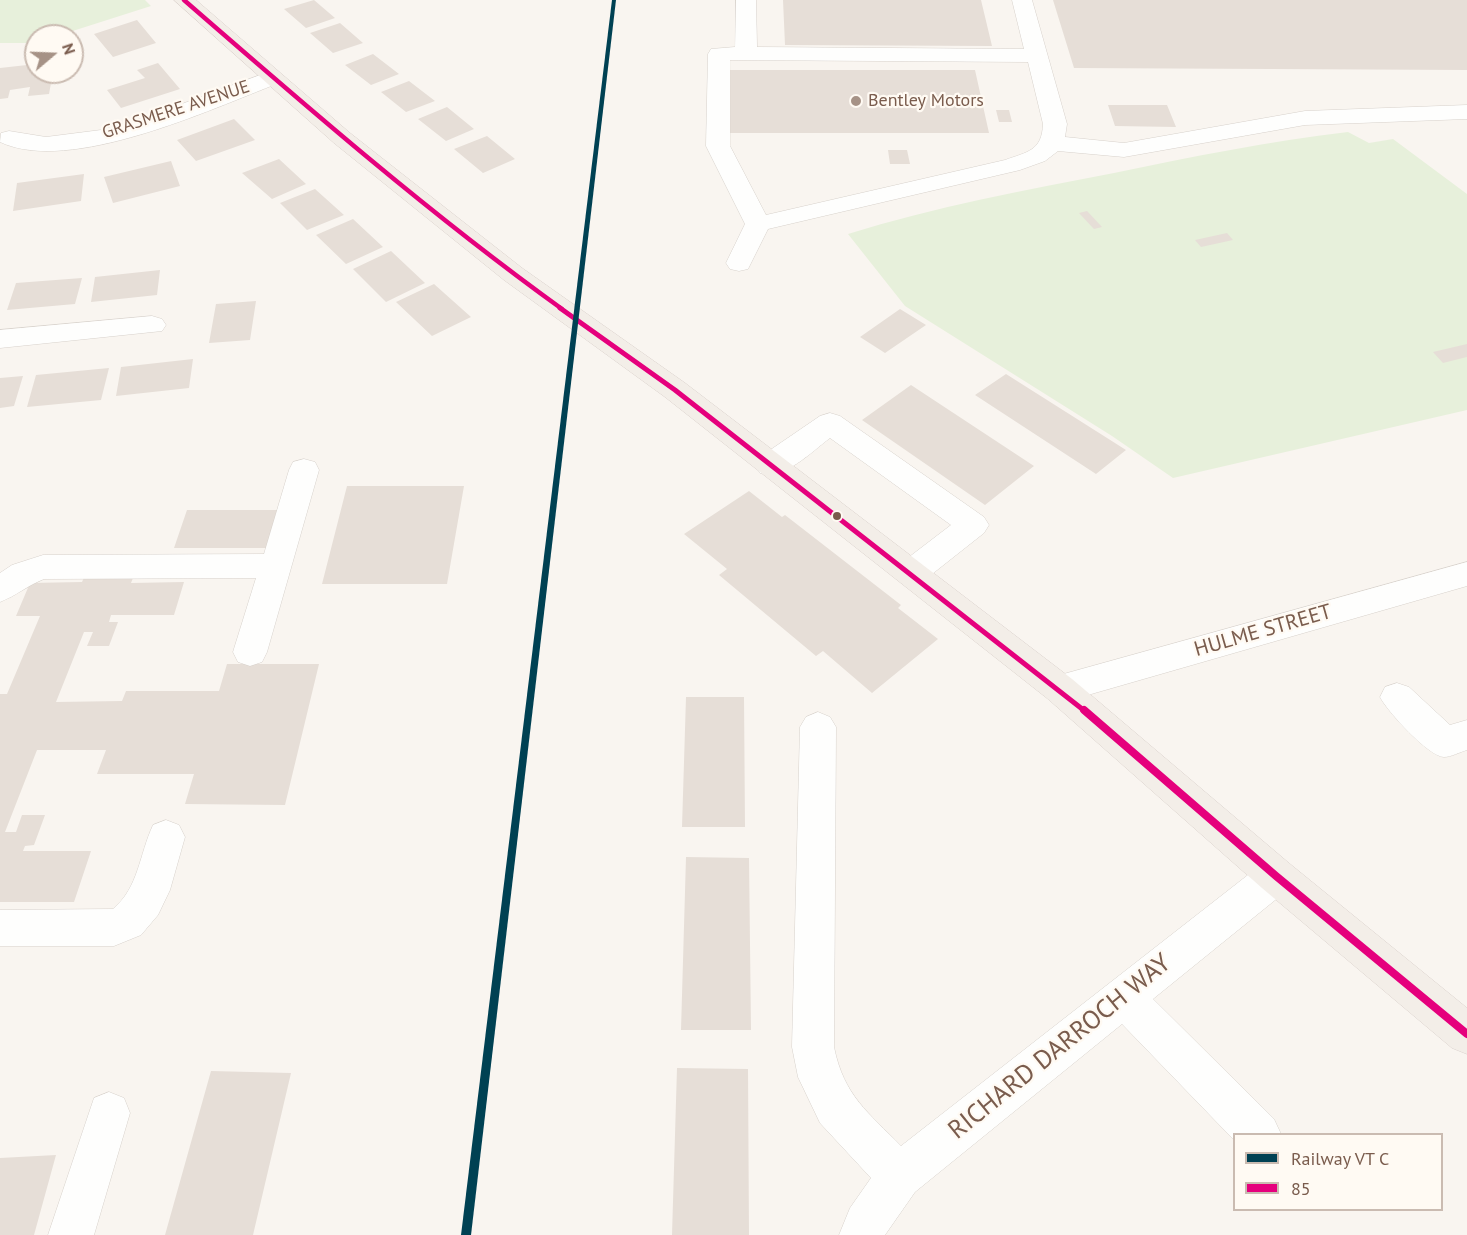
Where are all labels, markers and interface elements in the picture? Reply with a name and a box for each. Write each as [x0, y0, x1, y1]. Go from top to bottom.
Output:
north arrow [24, 24, 84, 84]
text: N [58, 41, 80, 57]
street label: GRASMERE AVENUE [100, 76, 252, 144]
place label: Bentley Motors [868, 90, 984, 112]
marker: Bentley Motors [849, 94, 863, 108]
unlabelled marker [831, 510, 843, 522]
street label: HULME STREET [1191, 599, 1335, 663]
street label: RICHARD DARROCH WAY [942, 948, 1178, 1146]
legend [1233, 1133, 1443, 1211]
text: Railway VT C [1291, 1147, 1389, 1170]
text: 85 [1291, 1177, 1311, 1200]

